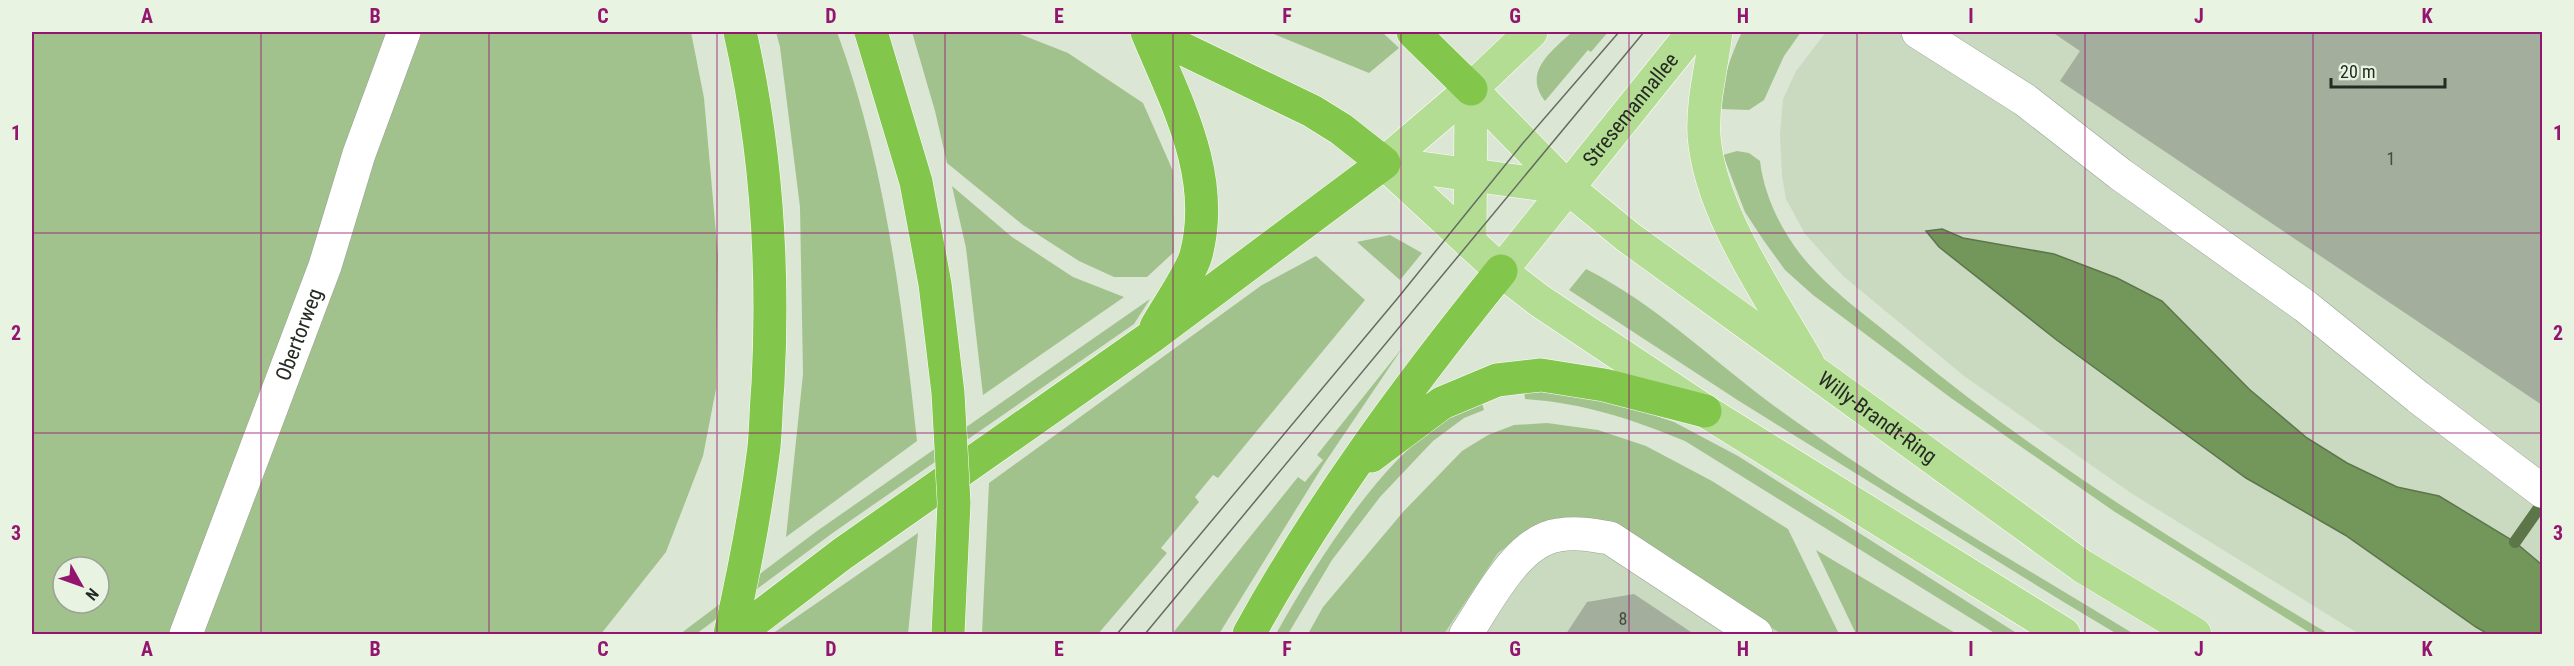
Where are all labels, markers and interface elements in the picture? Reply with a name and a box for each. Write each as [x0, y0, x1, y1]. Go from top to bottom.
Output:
text: A [141, 4, 153, 28]
text: B [369, 4, 381, 28]
text: C [597, 4, 609, 28]
text: D [825, 4, 837, 28]
text: E [1054, 4, 1064, 28]
text: F [1282, 4, 1292, 28]
text: G [1509, 4, 1521, 28]
text: H [1737, 4, 1749, 28]
text: I [1968, 4, 1974, 28]
text: J [2194, 4, 2204, 28]
text: K [2421, 4, 2433, 28]
street label: Stresemannallee [1578, 48, 1683, 171]
scale bar [2331, 51, 2445, 89]
text: 20 m [2340, 61, 2375, 82]
text: 1 [11, 121, 21, 145]
text: 1 [2553, 121, 2563, 145]
house number: 1 [2387, 148, 2395, 169]
street label: Obertorweg [271, 285, 327, 384]
text: 2 [11, 321, 21, 345]
text: 2 [2553, 321, 2563, 345]
street label: Willy-Brandt-Ring [1813, 367, 1941, 469]
text: 3 [11, 521, 21, 545]
text: 3 [2553, 521, 2563, 545]
north arrow [51, 555, 111, 615]
text: N [82, 584, 103, 604]
house number: 8 [1619, 608, 1627, 629]
text: A [141, 637, 153, 661]
text: B [369, 637, 381, 661]
text: C [597, 637, 609, 661]
text: D [825, 637, 837, 661]
text: E [1054, 637, 1064, 661]
text: F [1282, 637, 1292, 661]
text: G [1509, 637, 1521, 661]
text: H [1737, 637, 1749, 661]
text: I [1968, 637, 1974, 661]
text: J [2194, 637, 2204, 661]
text: K [2421, 637, 2433, 661]

